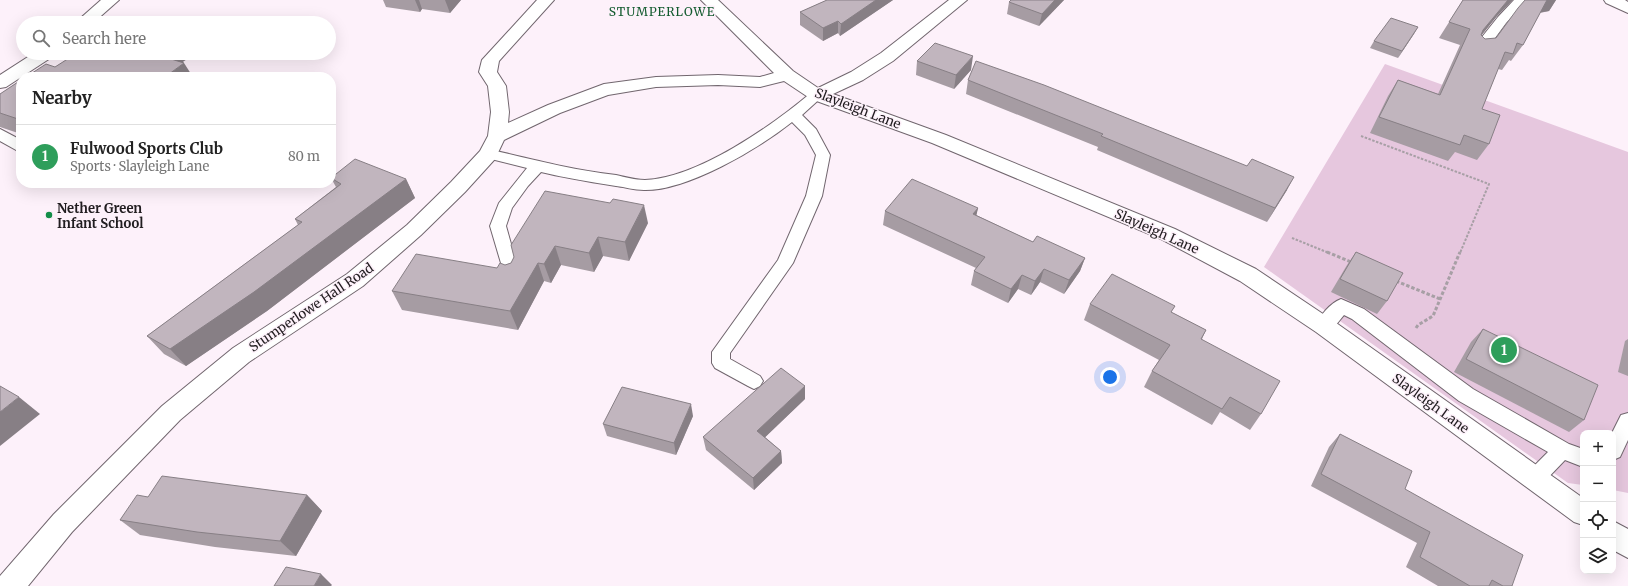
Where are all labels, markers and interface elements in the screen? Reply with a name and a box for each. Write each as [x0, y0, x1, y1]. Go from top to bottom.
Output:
district label: STUMPERLOWE [609, 4, 715, 19]
search box [16, 16, 336, 60]
icon: search [30, 27, 52, 49]
text: Search here [62, 29, 146, 48]
street label: Slayleigh Lane [812, 84, 903, 133]
text: Nearby [32, 87, 92, 109]
text: Fulwood Sports Club [70, 139, 223, 158]
text: 1 [42, 148, 48, 165]
text: 80 m [288, 148, 320, 165]
text: Sports · Slayleigh Lane [70, 158, 209, 175]
place label: Nether Green Infant School [57, 200, 143, 232]
street label: Slayleigh Lane [1112, 205, 1202, 258]
marker: Nether Green Infant School [44, 210, 54, 220]
street label: Stumperlowe Hall Road [246, 259, 377, 355]
pin: 1 [1491, 335, 1517, 365]
your location [1100, 367, 1120, 387]
street label: Slayleigh Lane [1389, 370, 1473, 437]
map controls [1580, 430, 1616, 574]
button: + [1580, 430, 1616, 466]
button: − [1580, 466, 1616, 502]
button: locate [1580, 502, 1616, 538]
button: layers [1580, 538, 1616, 574]

